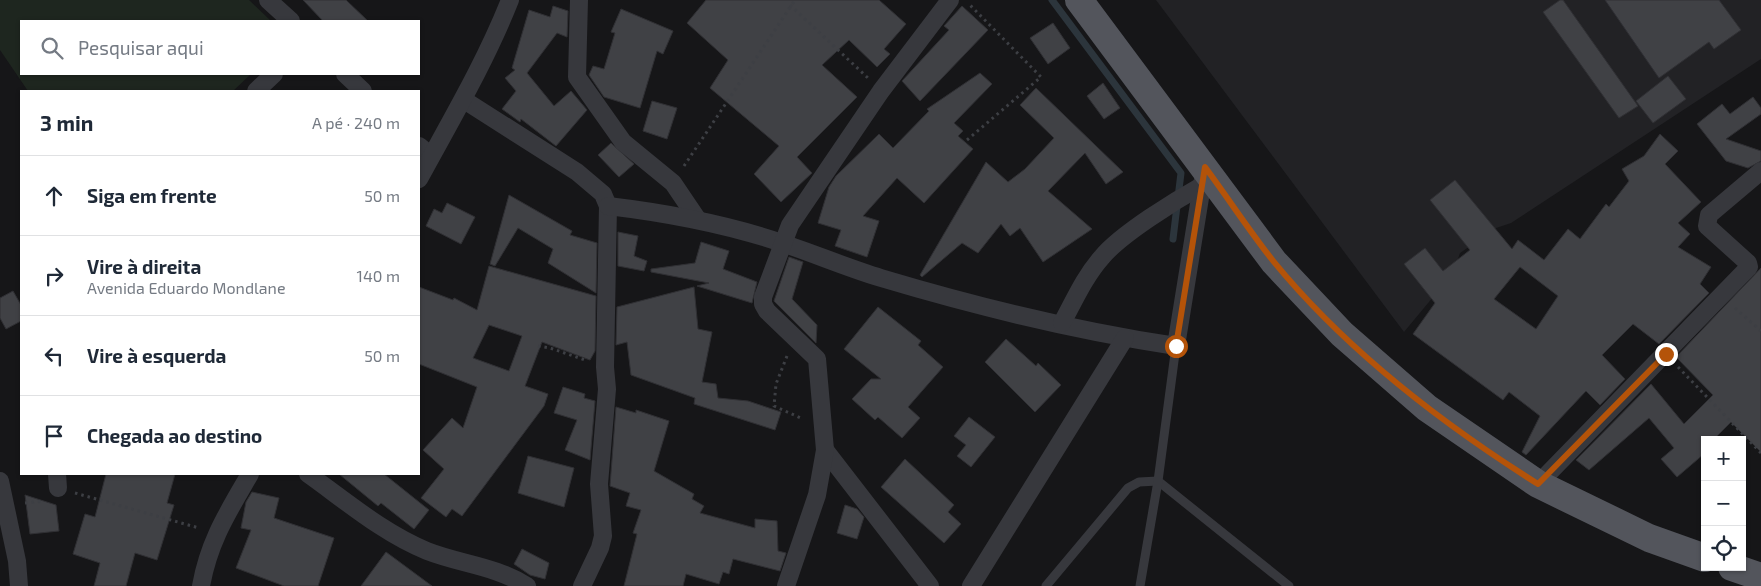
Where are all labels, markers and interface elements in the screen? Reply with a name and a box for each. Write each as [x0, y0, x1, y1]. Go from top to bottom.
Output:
search box [20, 20, 420, 75]
icon: search [38, 34, 66, 62]
text: Pesquisar aqui [78, 36, 204, 59]
text: 3 min [40, 110, 93, 135]
text: A pé · 240 m [312, 113, 400, 132]
icon: ahead [40, 182, 68, 210]
text: Siga em frente [87, 184, 217, 207]
text: 50 m [364, 186, 400, 205]
text: Vire à direita [87, 255, 201, 278]
icon: right [40, 262, 68, 290]
text: 140 m [357, 266, 400, 285]
text: Avenida Eduardo Mondlane [87, 278, 286, 297]
route start [1165, 335, 1188, 358]
icon: left [40, 342, 68, 370]
route end [1655, 343, 1678, 366]
text: Vire à esquerda [87, 344, 226, 367]
text: 50 m [364, 346, 400, 365]
icon: arrive [40, 422, 68, 450]
text: Chegada ao destino [87, 424, 262, 447]
map controls [1701, 436, 1746, 571]
button: + [1701, 436, 1746, 481]
button: − [1701, 481, 1746, 526]
button: locate [1701, 526, 1746, 571]

